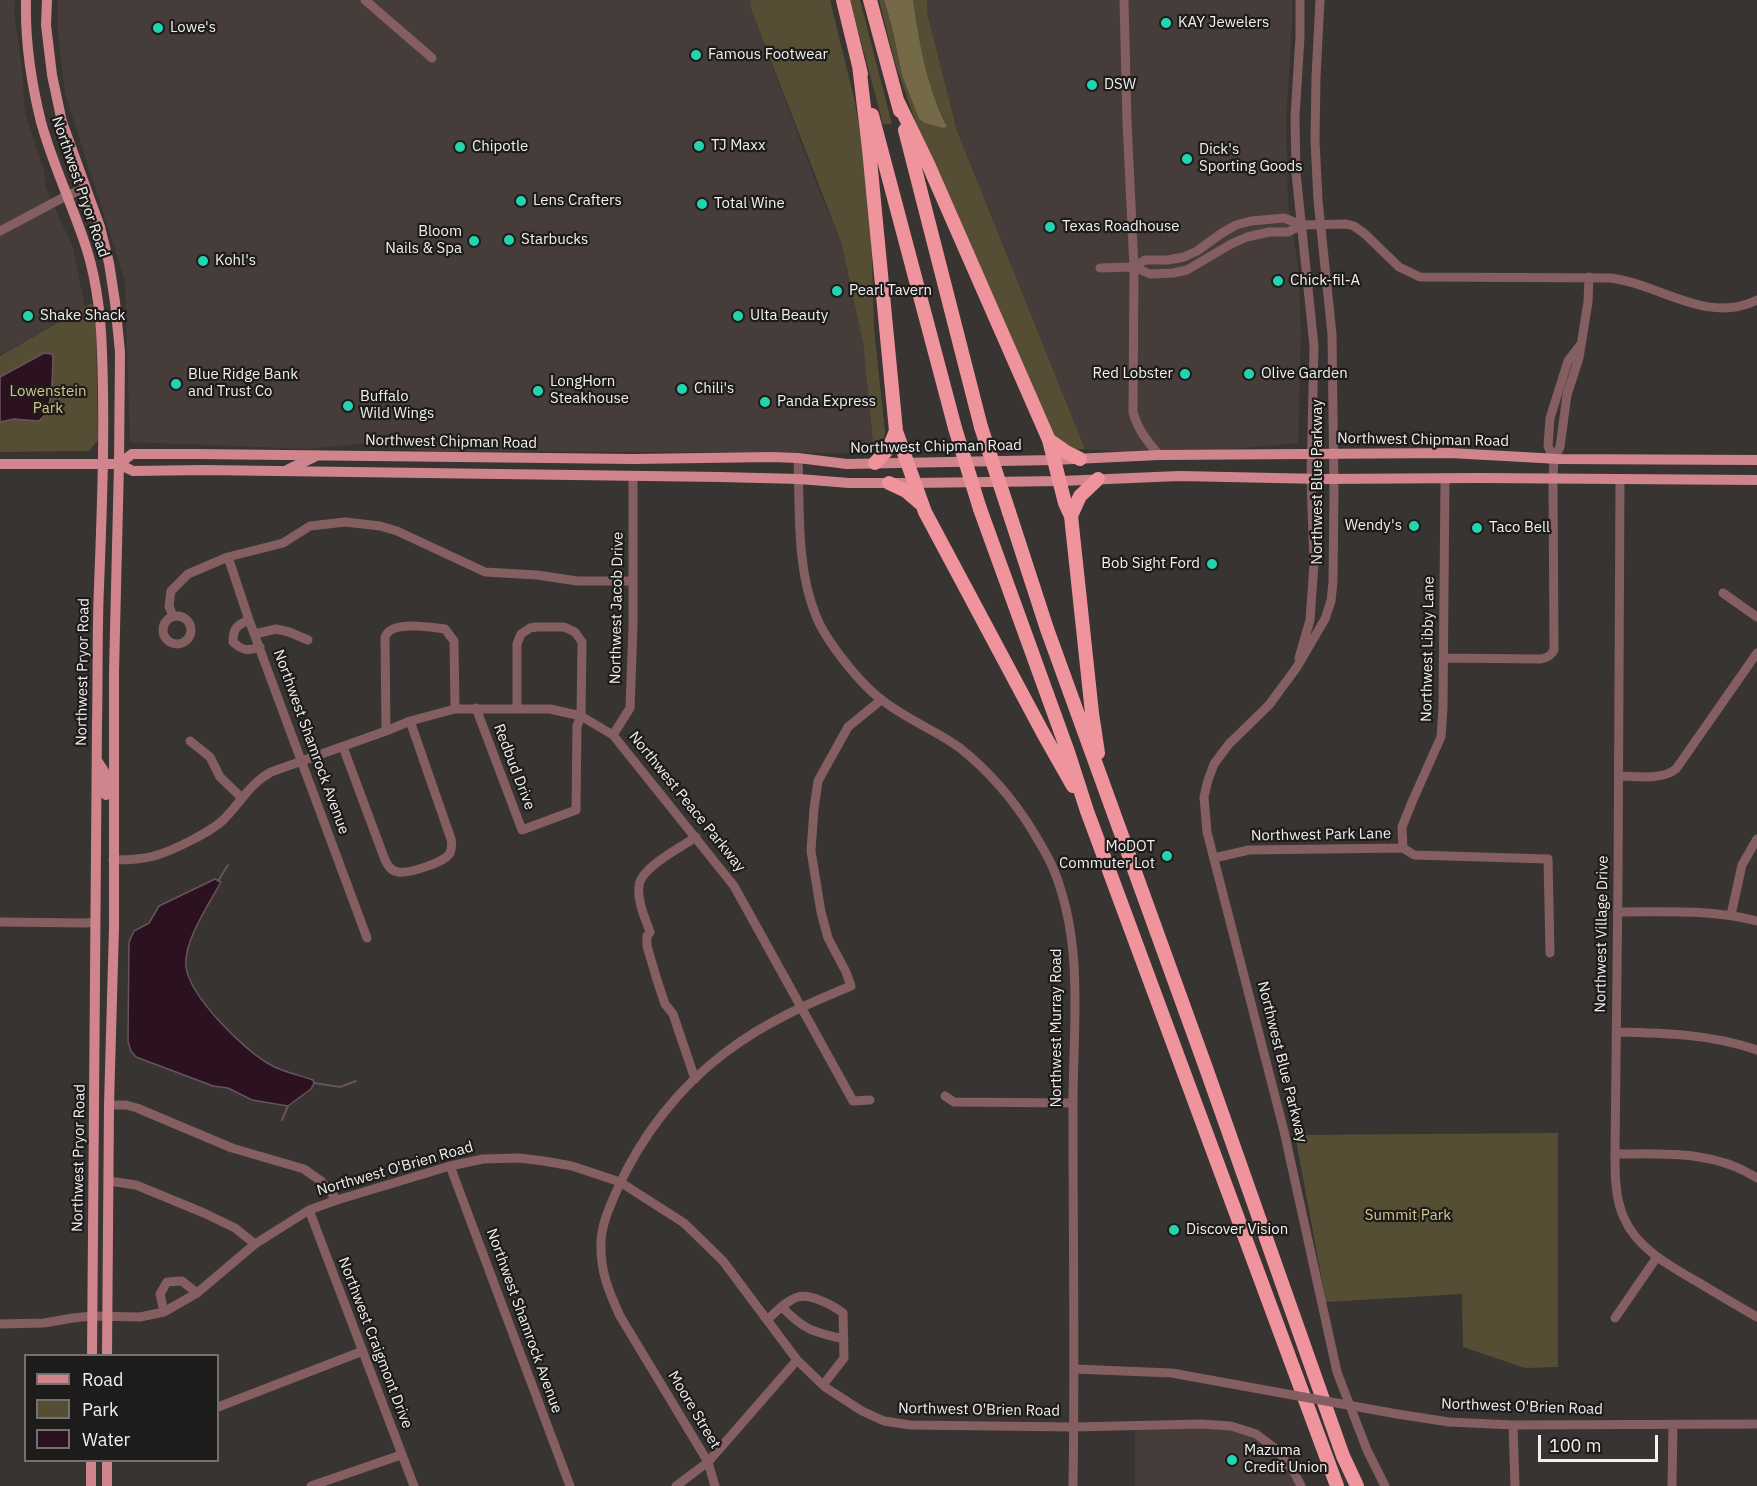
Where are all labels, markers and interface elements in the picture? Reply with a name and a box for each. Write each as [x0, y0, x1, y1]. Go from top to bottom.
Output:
place label: KAY Jewelers [1178, 14, 1269, 32]
marker: KAY Jewelers [1159, 16, 1173, 30]
place label: Lowe's [170, 19, 216, 37]
marker: Lowe's [151, 21, 165, 35]
place label: Famous Footwear [708, 46, 828, 64]
marker: Famous Footwear [689, 48, 703, 62]
place label: DSW [1104, 76, 1136, 94]
marker: DSW [1085, 78, 1099, 92]
street label: Northwest Pryor Road [47, 114, 113, 260]
place label: TJ Maxx [711, 137, 766, 155]
place label: Chipotle [472, 138, 528, 156]
marker: TJ Maxx [692, 139, 706, 153]
marker: Chipotle [453, 140, 467, 154]
place label: Dick's Sporting Goods [1199, 141, 1303, 176]
marker: Dick's Sporting Goods [1180, 152, 1194, 166]
place label: Lens Crafters [533, 192, 622, 210]
marker: Lens Crafters [514, 194, 528, 208]
place label: Total Wine [714, 195, 785, 213]
marker: Total Wine [695, 197, 709, 211]
place label: Texas Roadhouse [1062, 218, 1180, 236]
marker: Texas Roadhouse [1043, 220, 1057, 234]
place label: Bloom Nails & Spa [385, 223, 462, 258]
place label: Starbucks [521, 231, 588, 249]
marker: Starbucks [502, 233, 516, 247]
marker: Bloom Nails & Spa [467, 234, 481, 248]
place label: Kohl's [215, 252, 256, 270]
marker: Kohl's [196, 254, 210, 268]
place label: Chick-fil-A [1290, 272, 1360, 290]
marker: Chick-fil-A [1271, 274, 1285, 288]
place label: Pearl Tavern [849, 282, 932, 300]
marker: Pearl Tavern [830, 284, 844, 298]
place label: Shake Shack [40, 307, 125, 325]
place label: Ulta Beauty [750, 307, 828, 325]
marker: Shake Shack [21, 309, 35, 323]
marker: Ulta Beauty [731, 309, 745, 323]
place label: Red Lobster [1093, 365, 1173, 383]
place label: Olive Garden [1261, 365, 1348, 383]
place label: Blue Ridge Bank and Trust Co [188, 366, 298, 401]
marker: Red Lobster [1178, 367, 1192, 381]
marker: Olive Garden [1242, 367, 1256, 381]
place label: LongHorn Steakhouse [550, 373, 629, 408]
marker: Blue Ridge Bank and Trust Co [169, 377, 183, 391]
place label: Chili's [694, 380, 734, 398]
marker: Chili's [675, 382, 689, 396]
park label: Lowenstein Park [10, 383, 86, 418]
marker: LongHorn Steakhouse [531, 384, 545, 398]
place label: Buffalo Wild Wings [360, 388, 434, 423]
place label: Panda Express [777, 393, 876, 411]
marker: Panda Express [758, 395, 772, 409]
marker: Buffalo Wild Wings [341, 399, 355, 413]
street label: Northwest Blue Parkway [1309, 399, 1327, 565]
street label: Northwest Chipman Road [1337, 430, 1509, 450]
street label: Northwest Chipman Road [365, 432, 537, 452]
street label: Northwest Chipman Road [850, 437, 1022, 457]
place label: Wendy's [1345, 517, 1402, 535]
marker: Wendy's [1407, 519, 1421, 533]
place label: Taco Bell [1489, 519, 1550, 537]
marker: Taco Bell [1470, 521, 1484, 535]
street label: Northwest Jacob Drive [607, 532, 627, 684]
place label: Bob Sight Ford [1101, 555, 1200, 573]
marker: Bob Sight Ford [1205, 557, 1219, 571]
street label: Northwest Libby Lane [1418, 576, 1438, 722]
street label: Northwest Pryor Road [73, 598, 93, 746]
street label: Northwest Shamrock Avenue [269, 647, 353, 837]
street label: Redbud Drive [489, 721, 539, 813]
street label: Northwest Peace Parkway [625, 728, 749, 876]
street label: Northwest Park Lane [1251, 825, 1391, 845]
place label: MoDOT Commuter Lot [1059, 838, 1155, 873]
marker: MoDOT Commuter Lot [1160, 849, 1174, 863]
street label: Northwest Village Drive [1592, 855, 1612, 1013]
street label: Northwest Murray Road [1048, 948, 1066, 1108]
street label: Northwest Blue Parkway [1253, 980, 1311, 1144]
street label: Northwest Pryor Road [69, 1084, 89, 1232]
street label: Northwest O'Brien Road [315, 1138, 475, 1200]
park label: Summit Park [1365, 1207, 1451, 1225]
place label: Discover Vision [1186, 1221, 1288, 1239]
marker: Discover Vision [1167, 1223, 1181, 1237]
street label: Northwest Shamrock Avenue [482, 1226, 566, 1416]
street label: Northwest Craigmont Drive [334, 1255, 416, 1431]
legend [24, 1354, 219, 1462]
text: Road [82, 1368, 123, 1391]
street label: Moore Street [664, 1368, 724, 1452]
street label: Northwest O'Brien Road [1441, 1395, 1603, 1419]
text: Park [82, 1398, 118, 1421]
street label: Northwest O'Brien Road [898, 1400, 1060, 1420]
scale bar [1541, 1423, 1661, 1461]
text: Water [82, 1428, 130, 1451]
text: 100 m [1549, 1434, 1601, 1457]
place label: Mazuma Credit Union [1244, 1442, 1328, 1477]
marker: Mazuma Credit Union [1225, 1453, 1239, 1467]

